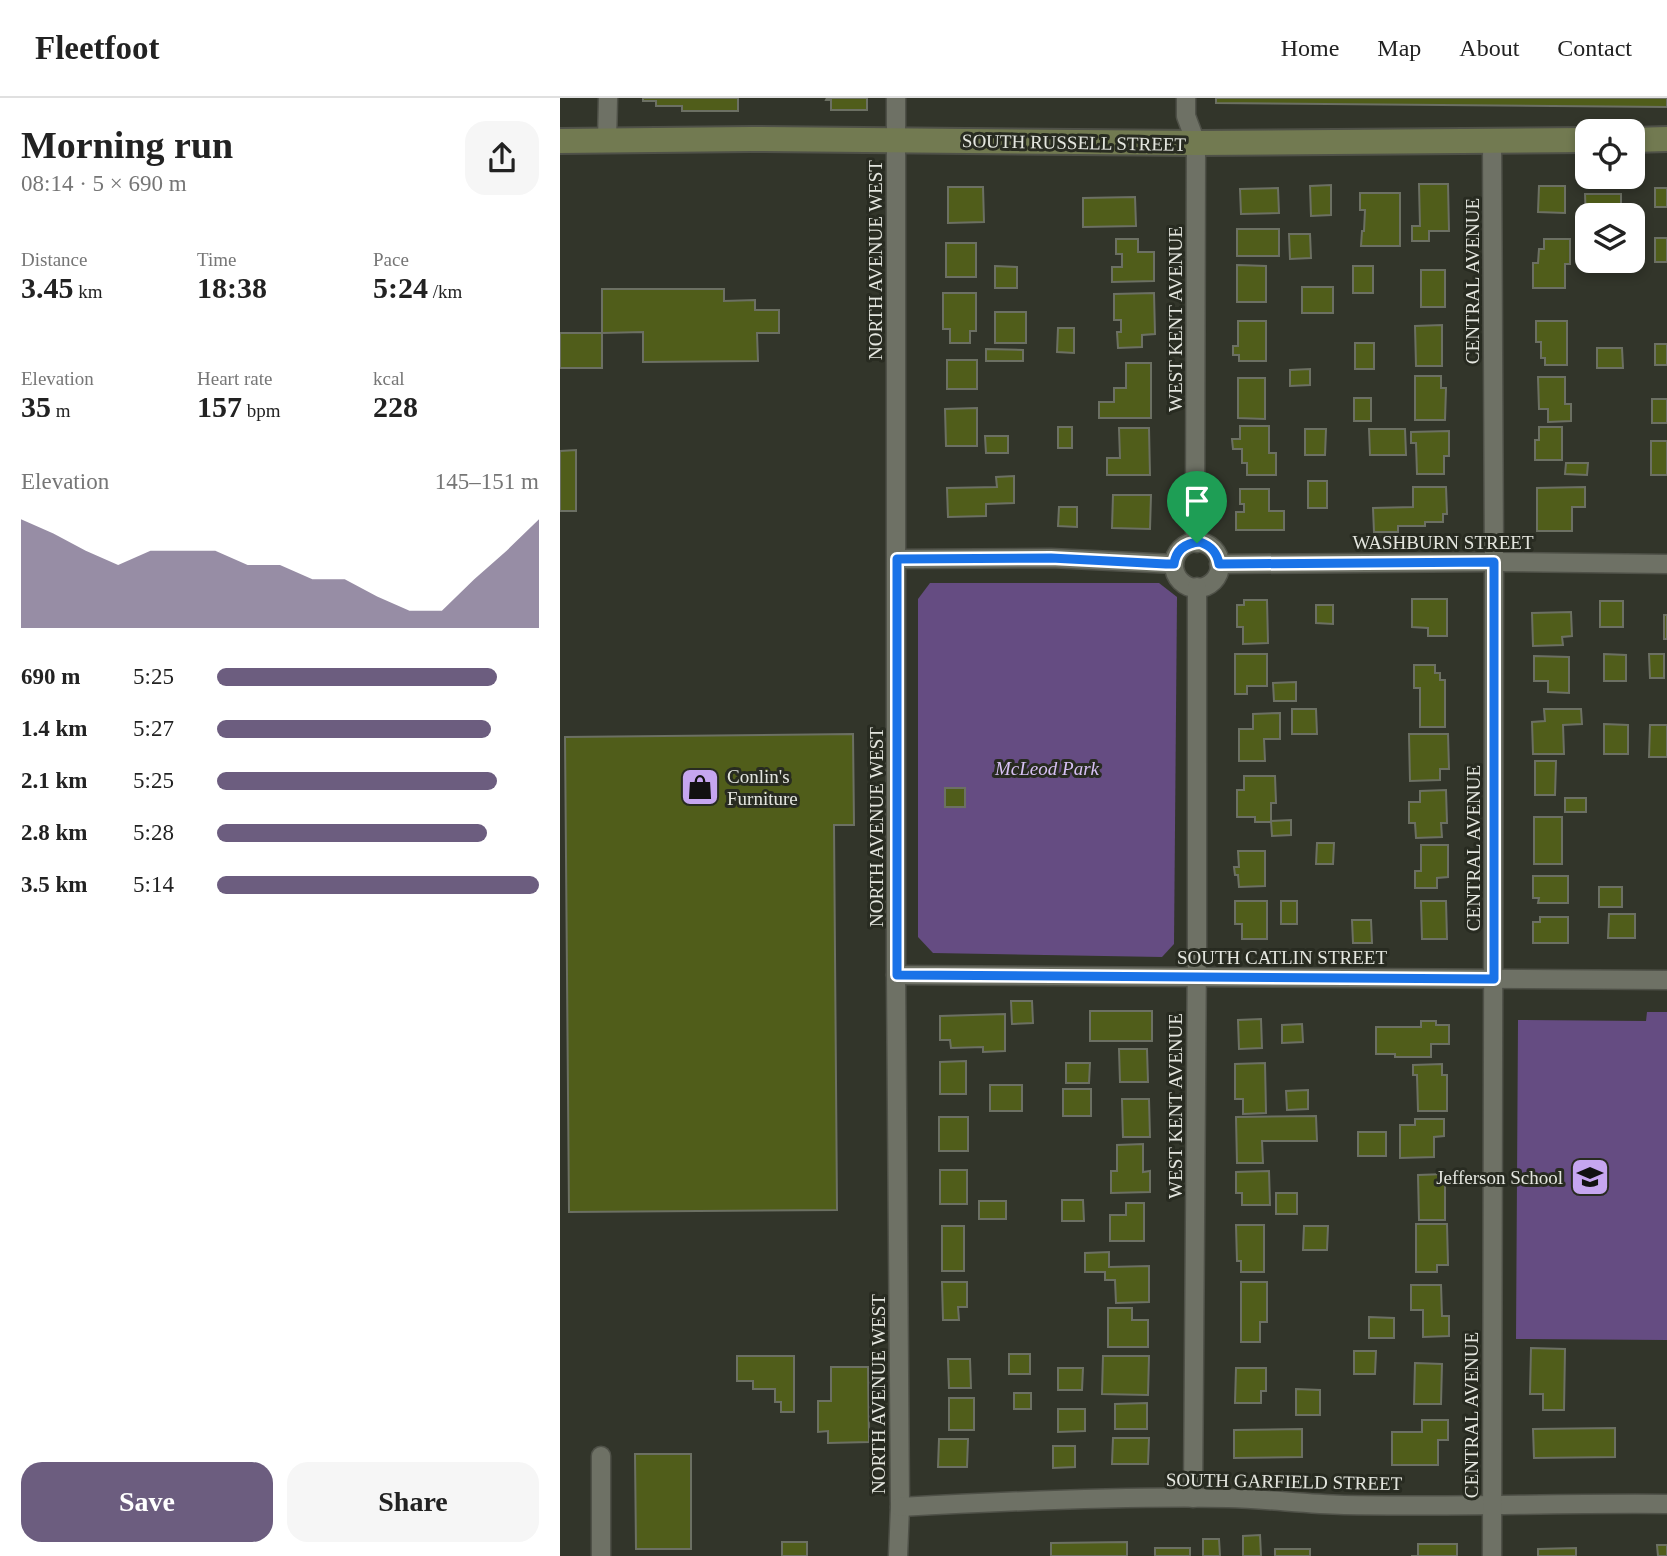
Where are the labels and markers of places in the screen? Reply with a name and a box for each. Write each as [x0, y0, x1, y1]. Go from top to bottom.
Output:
pin [1167, 471, 1227, 543]
shop icon: Conlin's Furniture [679, 766, 721, 808]
place label: Conlin's Furniture [727, 766, 798, 809]
school or university icon: Jefferson School [1569, 1156, 1611, 1198]
place label: Jefferson School [1436, 1167, 1563, 1188]

